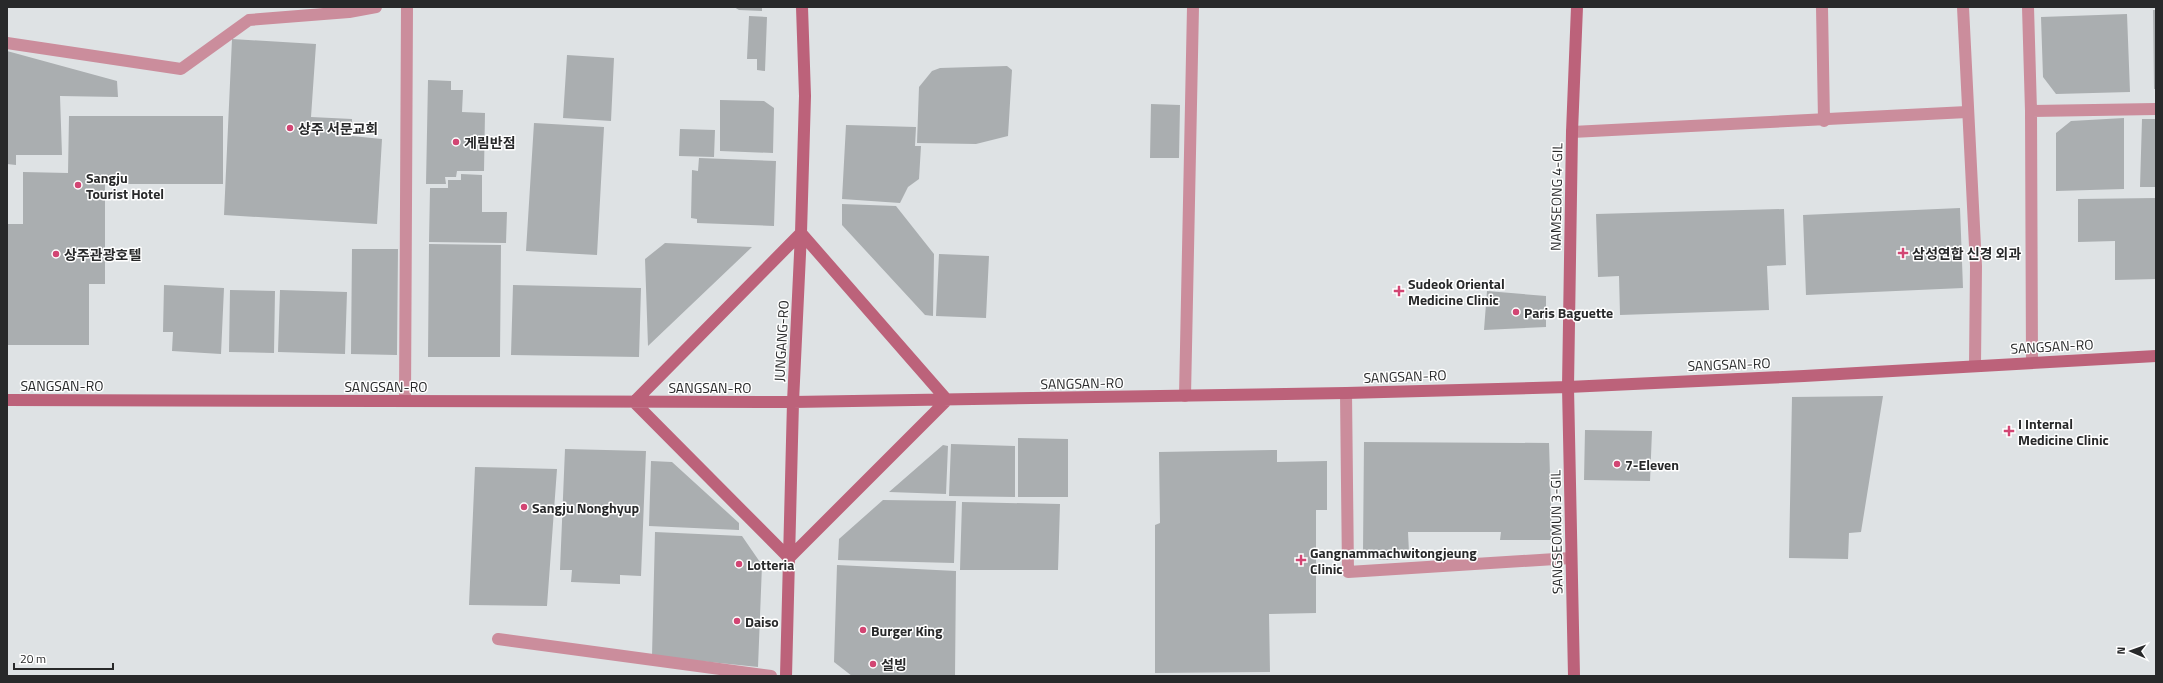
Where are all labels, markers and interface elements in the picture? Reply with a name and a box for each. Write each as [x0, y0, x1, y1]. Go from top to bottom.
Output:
place label: 상주 서문교회 [298, 118, 378, 139]
marker: 상주 서문교회 [285, 123, 295, 133]
place label: 게림반점 [464, 132, 516, 153]
marker: 게림반점 [451, 137, 461, 147]
street label: NAMSEONG 4-GIL [1545, 143, 1567, 251]
place label: Sangju Tourist Hotel [86, 167, 164, 204]
marker: Sangju Tourist Hotel [73, 180, 83, 190]
place label: 삼성연합 신경 외과 [1912, 243, 2021, 264]
place label: 상주관광호텔 [64, 244, 141, 265]
marker: 삼성연합 신경 외과 [1897, 247, 1909, 259]
marker: 상주관광호텔 [51, 249, 61, 259]
place label: Sudeok Oriental Medicine Clinic [1408, 273, 1505, 310]
marker: Sudeok Oriental Medicine Clinic [1393, 285, 1405, 297]
street label: JUNGANG-RO [768, 300, 794, 382]
place label: Paris Baguette [1524, 302, 1613, 323]
marker: Paris Baguette [1511, 307, 1521, 317]
street label: SANGSAN-RO [2010, 333, 2094, 359]
street label: SANGSAN-RO [1687, 352, 1771, 376]
street label: SANGSAN-RO [1363, 364, 1447, 388]
street label: SANGSAN-RO [1040, 372, 1124, 394]
street label: SANGSAN-RO [20, 375, 104, 396]
street label: SANGSAN-RO [344, 376, 428, 397]
street label: SANGSAN-RO [668, 377, 752, 398]
place label: I Internal Medicine Clinic [2018, 413, 2109, 450]
marker: I Internal Medicine Clinic [2003, 425, 2015, 437]
place label: 7-Eleven [1625, 454, 1679, 475]
marker: 7-Eleven [1612, 459, 1622, 469]
street label: SANGSEOMUN 3-GIL [1544, 469, 1568, 594]
place label: Sangju Nonghyup [532, 497, 639, 518]
marker: Sangju Nonghyup [519, 502, 529, 512]
place label: Gangnammachwitongjeung Clinic [1310, 542, 1477, 579]
place label: Lotteria [747, 554, 794, 575]
marker: Gangnammachwitongjeung Clinic [1295, 554, 1307, 566]
marker: Lotteria [734, 559, 744, 569]
place label: Daiso [745, 611, 779, 632]
marker: Daiso [732, 616, 742, 626]
place label: Burger King [871, 620, 943, 641]
marker: Burger King [858, 625, 868, 635]
north arrow [2111, 631, 2151, 671]
scale bar [14, 645, 113, 671]
text: N [2113, 647, 2129, 655]
text: 20 m [20, 649, 46, 668]
place label: 설빙 [881, 654, 907, 675]
marker: 설빙 [868, 659, 878, 669]

